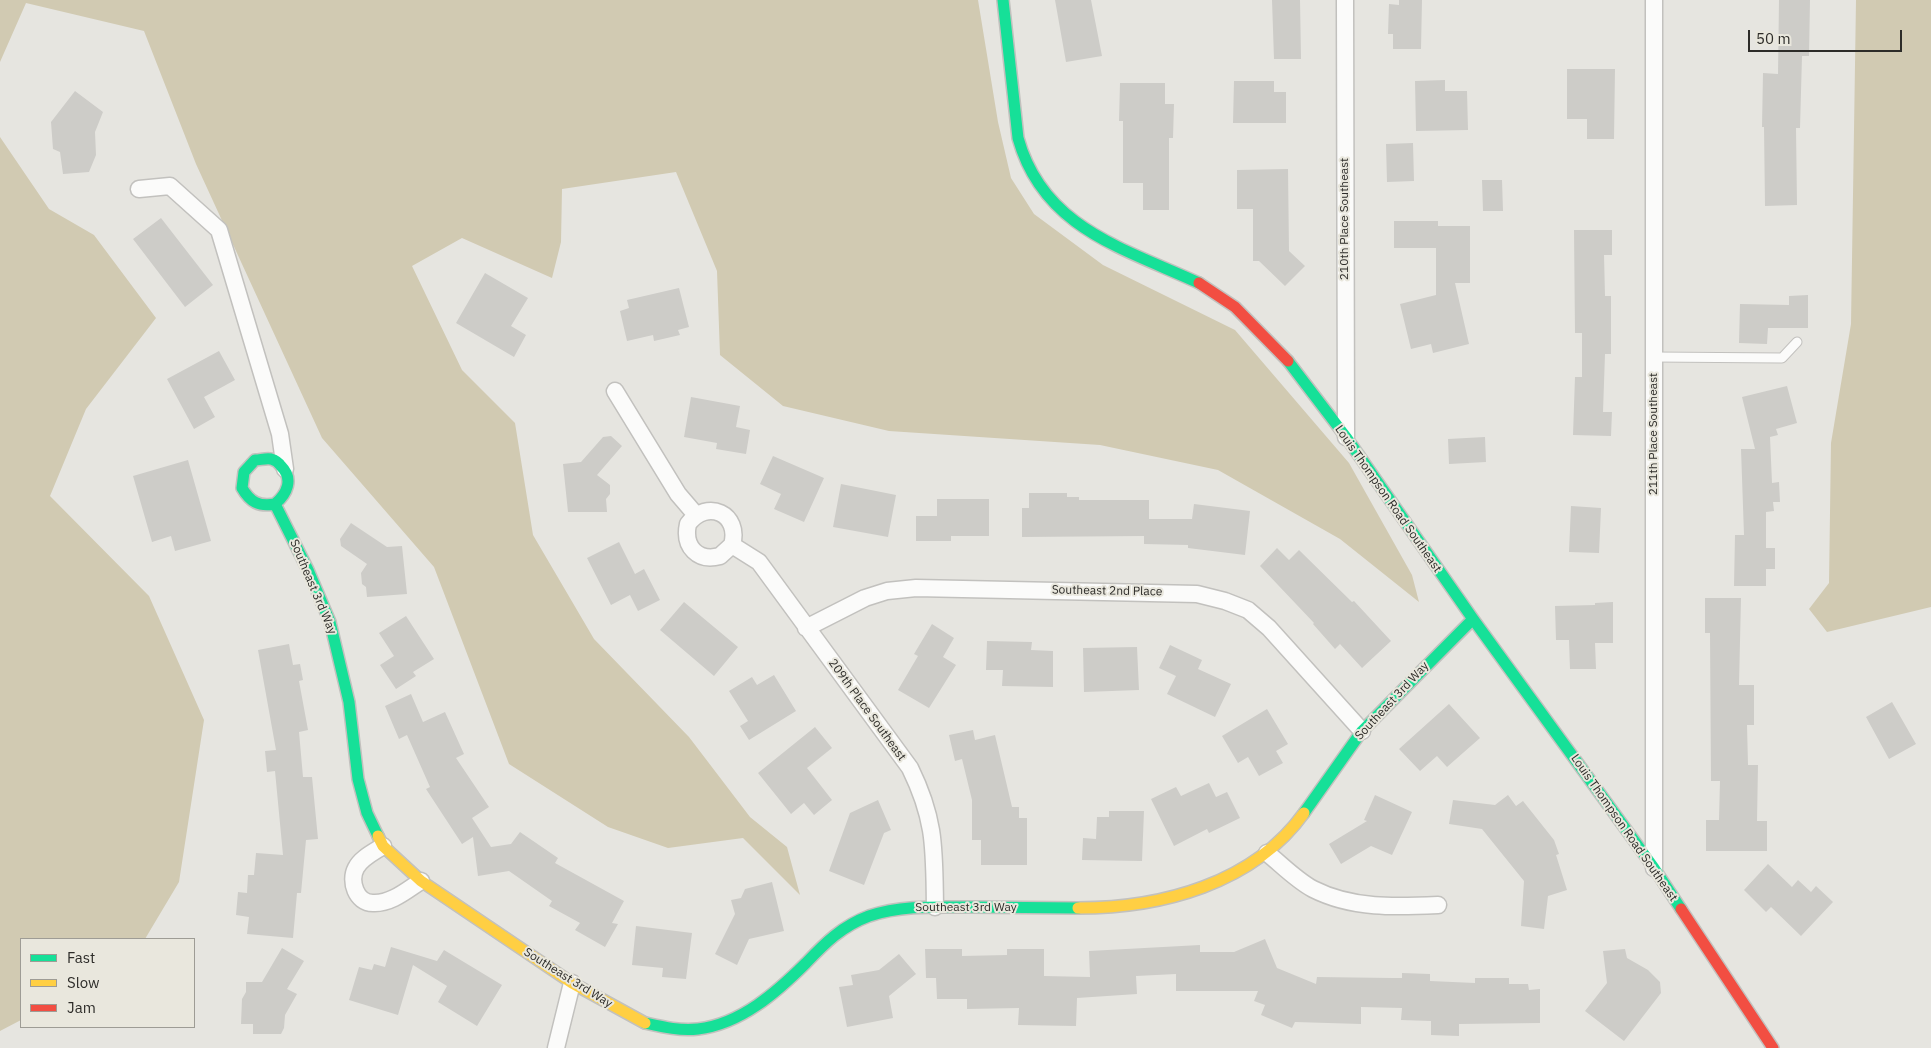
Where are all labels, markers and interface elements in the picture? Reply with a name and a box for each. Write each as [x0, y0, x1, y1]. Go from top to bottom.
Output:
scale bar [1751, 20, 1905, 52]
text: 50 m [1756, 29, 1791, 48]
street label: 210th Place Southeast [1338, 158, 1352, 280]
street label: 211th Place Southeast [1647, 373, 1661, 495]
street label: Louis Thompson Road Southeast [1332, 423, 1444, 575]
street label: Southeast 3rd Way [287, 537, 339, 637]
street label: Southeast 2nd Place [1052, 583, 1162, 599]
street label: 209th Place Southeast [825, 656, 909, 764]
street label: Southeast 3rd Way [1352, 659, 1432, 743]
street label: Louis Thompson Road Southeast [1568, 752, 1680, 904]
street label: Southeast 3rd Way [915, 901, 1017, 915]
legend [20, 938, 195, 1028]
street label: Southeast 3rd Way [521, 945, 615, 1011]
text: Fast [67, 948, 95, 967]
text: Slow [67, 973, 100, 992]
text: Jam [67, 998, 96, 1017]

